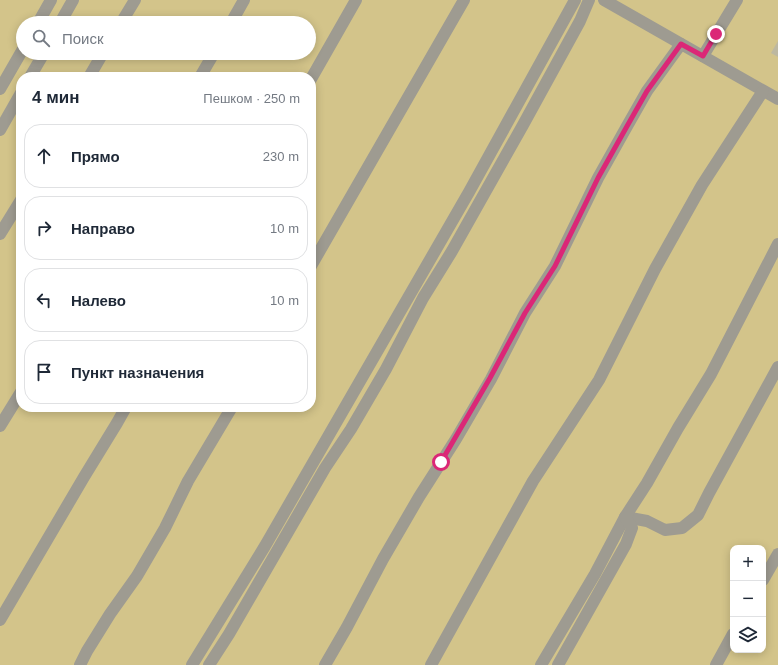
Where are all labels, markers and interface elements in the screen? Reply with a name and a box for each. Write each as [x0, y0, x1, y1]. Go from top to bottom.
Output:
search box [16, 16, 316, 60]
route end [707, 25, 725, 43]
icon: search [30, 27, 52, 49]
text: Поиск [62, 30, 104, 47]
text: 4 мин [32, 88, 79, 107]
text: Пешком · 250 m [203, 91, 300, 106]
icon: ahead [33, 145, 55, 167]
text: Прямо [71, 148, 120, 165]
text: 230 m [263, 149, 299, 164]
icon: right [33, 217, 55, 239]
text: Направо [71, 220, 135, 237]
text: 10 m [270, 221, 299, 236]
icon: left [33, 289, 55, 311]
text: Налево [71, 292, 126, 309]
text: 10 m [270, 293, 299, 308]
icon: arrive [33, 361, 55, 383]
text: Пункт назначения [71, 364, 204, 381]
route start [432, 453, 450, 471]
map controls [730, 545, 766, 653]
button: + [730, 545, 766, 581]
button: − [730, 581, 766, 617]
button: layers [730, 617, 766, 653]

